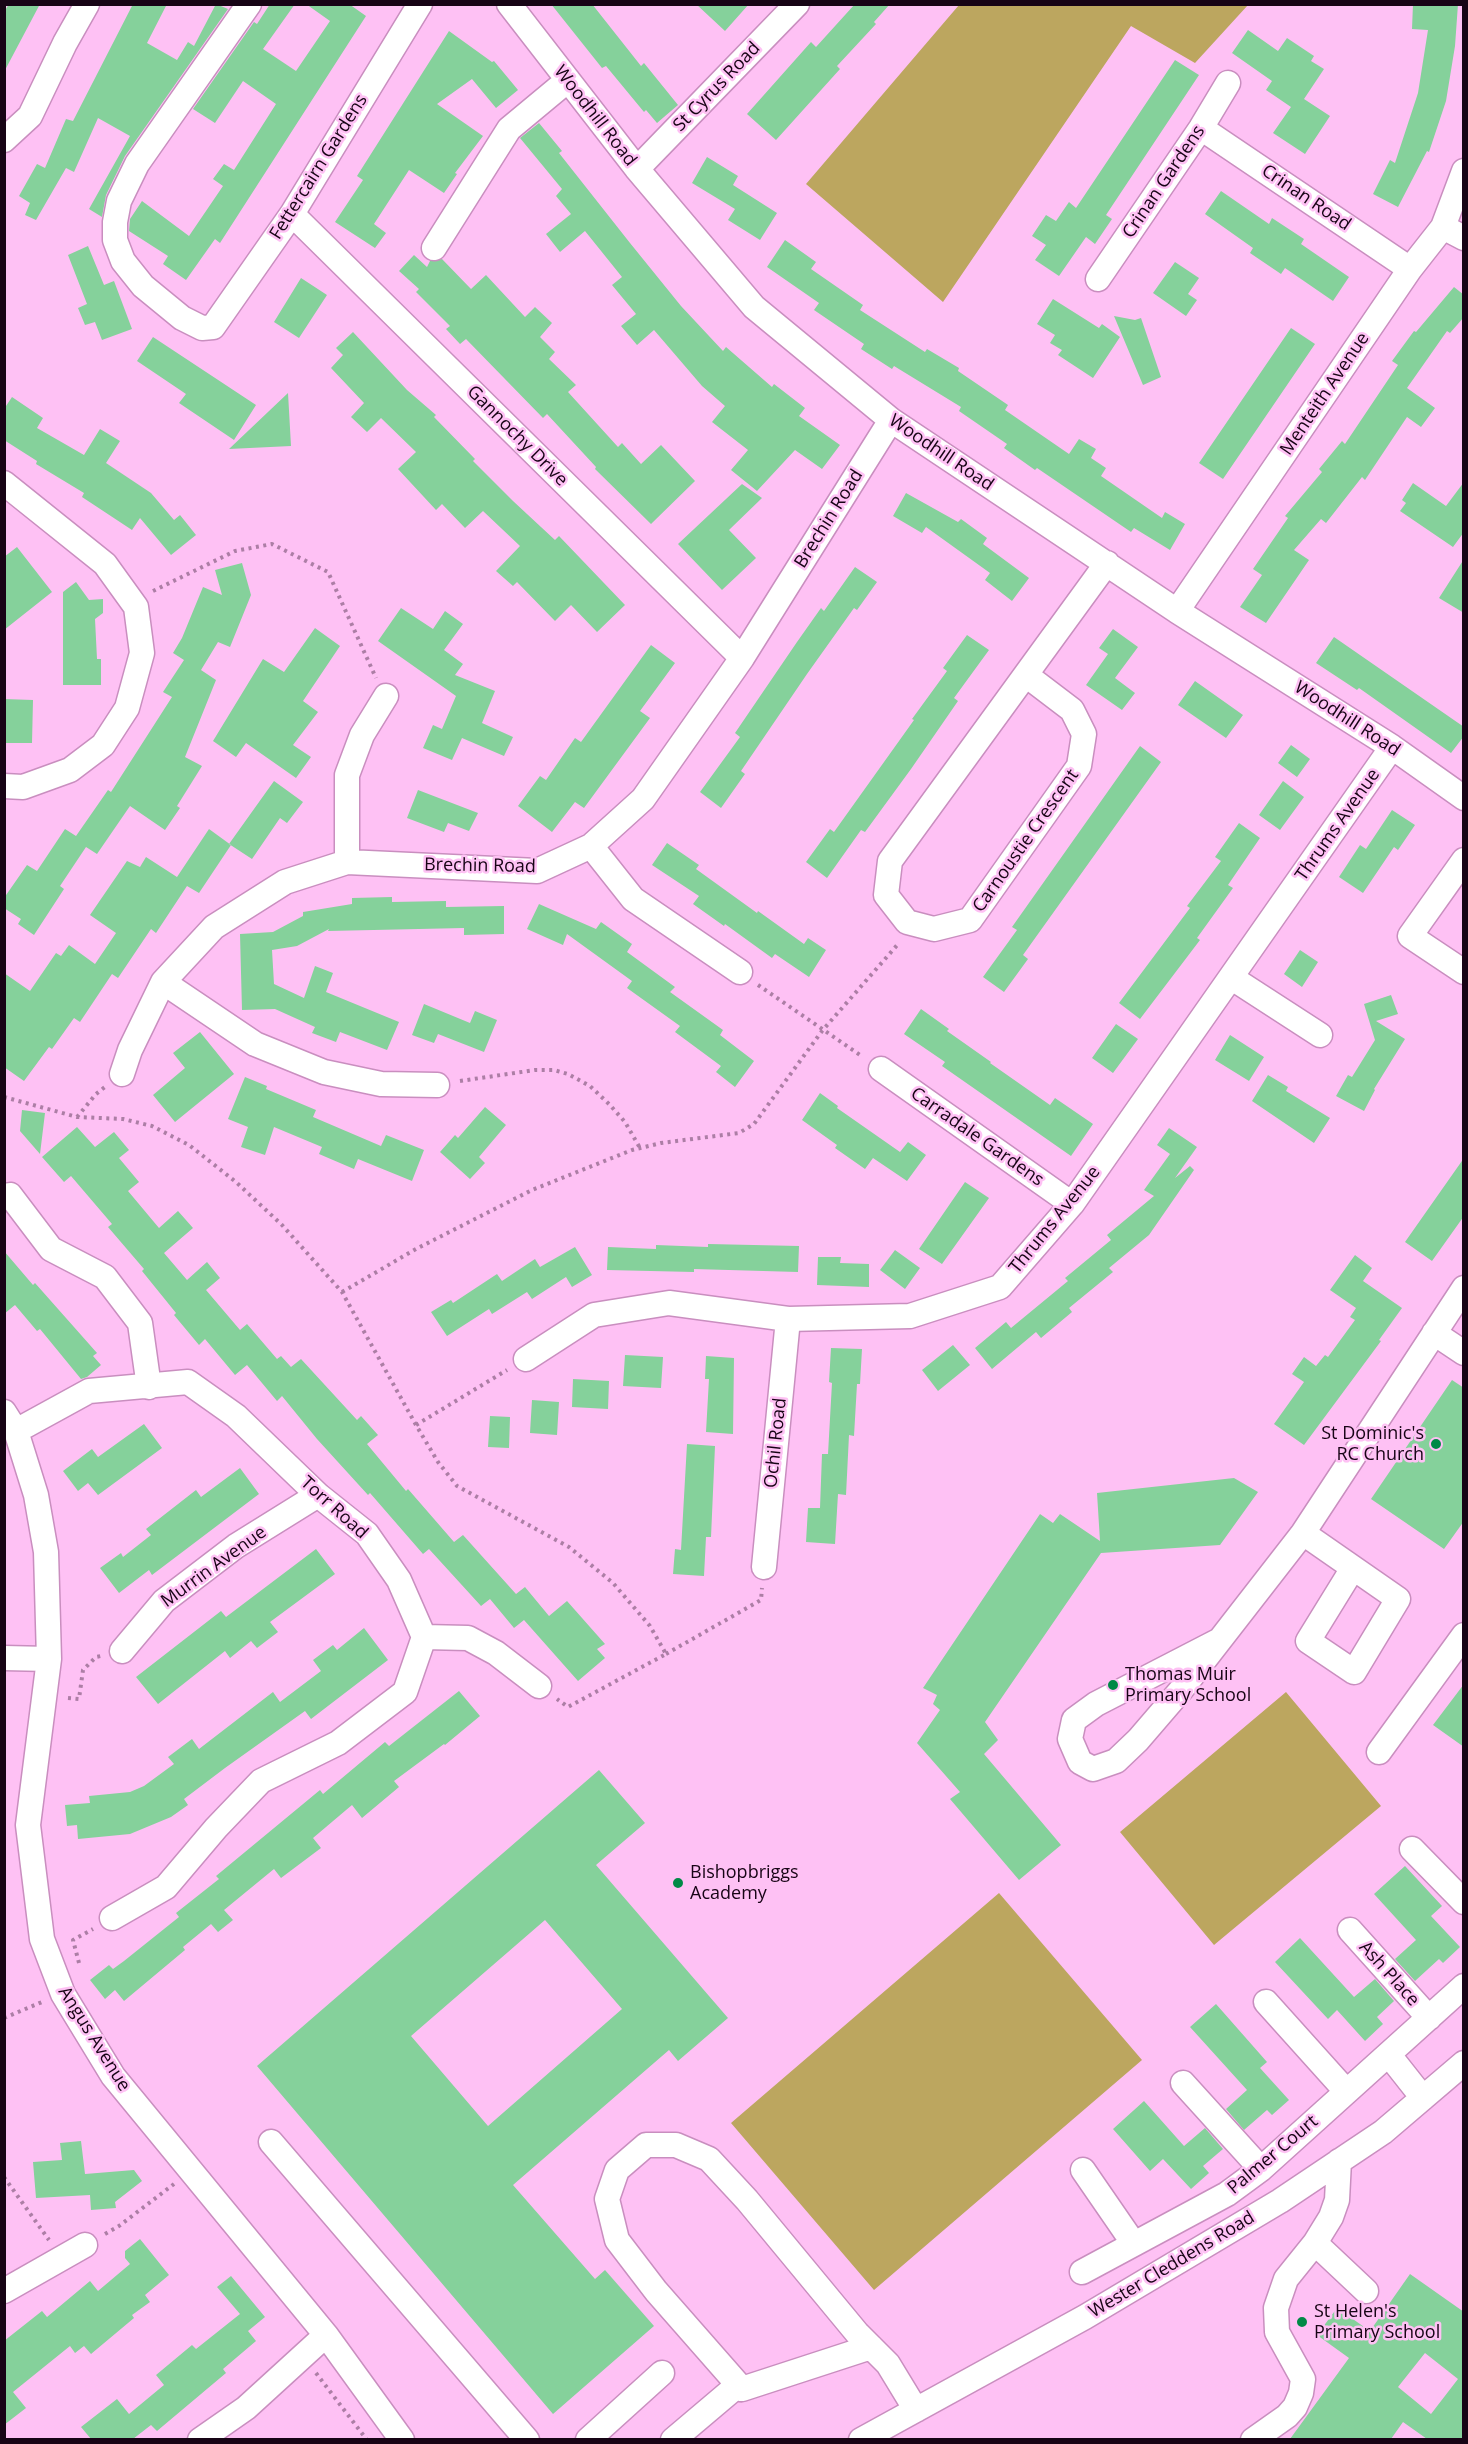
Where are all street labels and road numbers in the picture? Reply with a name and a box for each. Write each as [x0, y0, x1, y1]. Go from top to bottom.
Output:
street label: St Cyrus Road [669, 38, 765, 136]
street label: Woodhill Road [549, 61, 641, 171]
street label: Fettercairn Gardens [266, 90, 372, 244]
street label: Crinan Gardens [1118, 122, 1210, 242]
street label: Crinan Road [1257, 160, 1355, 236]
street label: Menteith Avenue [1276, 329, 1374, 459]
street label: Gannochy Drive [462, 381, 572, 491]
street label: Woodhill Road [885, 410, 997, 496]
street label: Brechin Road [790, 466, 868, 572]
street label: Woodhill Road [1290, 677, 1404, 761]
street label: Carnoustie Crescent [969, 765, 1083, 917]
street label: Thrums Avenue [1291, 765, 1385, 885]
street label: Brechin Road [424, 854, 536, 878]
street label: Carradale Gardens [906, 1083, 1048, 1191]
street label: Thrums Avenue [1005, 1162, 1105, 1278]
street label: Ochil Road [761, 1397, 791, 1489]
street label: Torr Road [296, 1472, 372, 1544]
street label: Murrin Avenue [157, 1522, 271, 1612]
street label: Ash Place [1354, 1937, 1424, 2011]
street label: Angus Avenue [53, 1983, 135, 2095]
street label: Palmer Court [1223, 2111, 1323, 2199]
street label: Wester Cleddens Road [1085, 2207, 1259, 2323]

